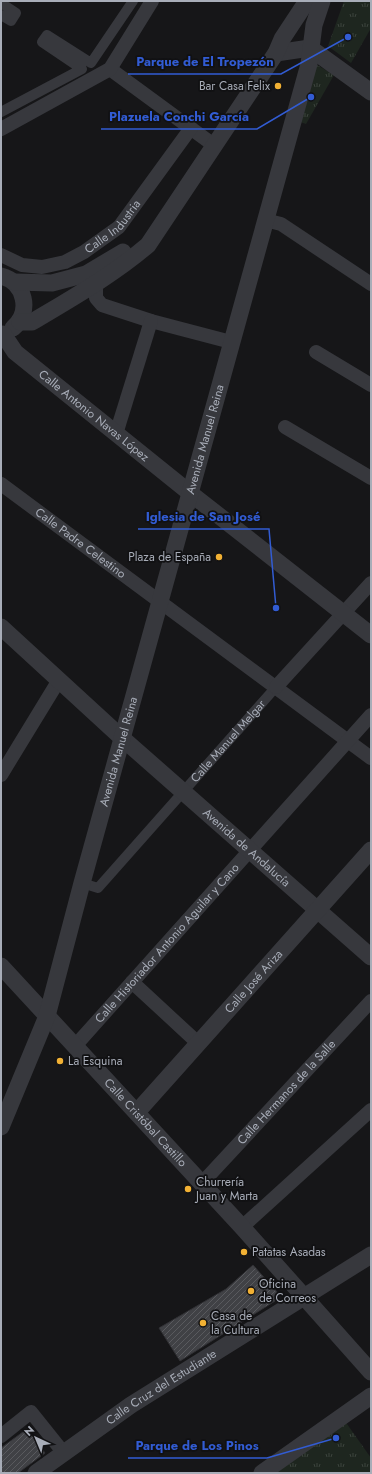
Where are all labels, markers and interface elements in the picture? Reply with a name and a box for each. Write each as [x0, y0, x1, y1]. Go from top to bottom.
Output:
callout: Parque de El Tropezón [128, 49, 281, 74]
text: Parque de El Tropezón [136, 52, 274, 71]
place label: Bar Casa Felix [199, 77, 271, 95]
marker: Bar Casa Felix [273, 81, 283, 91]
callout: Plazuela Conchi García [101, 104, 257, 129]
text: Plazuela Conchi García [109, 107, 249, 126]
street label: Calle Industria [81, 196, 145, 258]
street label: Calle Antonio Navas López [35, 365, 153, 466]
street label: Avenida Manuel Reina [181, 382, 229, 496]
street label: Calle Padre Celestino [31, 503, 130, 583]
callout: Iglesia de San José [138, 504, 269, 529]
text: Iglesia de San José [146, 507, 261, 526]
place label: Plaza de España [128, 548, 211, 566]
marker: Plaza de España [214, 552, 224, 562]
street label: Avenida Manuel Reina [95, 695, 142, 809]
street label: Calle Manuel Melgar [186, 695, 270, 787]
street label: Avenida de Andalucía [199, 804, 294, 891]
street label: Calle Historiador Antonio Aguilar y Cano [91, 859, 244, 1027]
street label: Calle José Ariza [220, 946, 287, 1017]
street label: Calle Hermanos de la Salle [233, 1036, 340, 1149]
place label: La Esquina [68, 1052, 123, 1070]
marker: La Esquina [55, 1056, 65, 1066]
street label: Calle Cristóbal Castillo [100, 1074, 191, 1171]
place label: Churrería Juan y Marta [194, 1173, 258, 1205]
marker: Churrería Juan y Marta [183, 1184, 193, 1194]
place label: Patatas Asadas [252, 1243, 326, 1261]
marker: Patatas Asadas [239, 1247, 249, 1257]
place label: Oficina de Correos [259, 1275, 316, 1307]
marker: Oficina de Correos [246, 1286, 256, 1296]
place label: Casa de la Cultura [211, 1307, 260, 1339]
marker: Casa de la Cultura [198, 1318, 208, 1328]
street label: Calle Cruz del Estudiante [102, 1345, 220, 1429]
north arrow [16, 1418, 56, 1458]
text: N [20, 1422, 38, 1440]
callout: Parque de Los Pinos [128, 1433, 267, 1458]
text: Parque de Los Pinos [135, 1436, 259, 1455]

